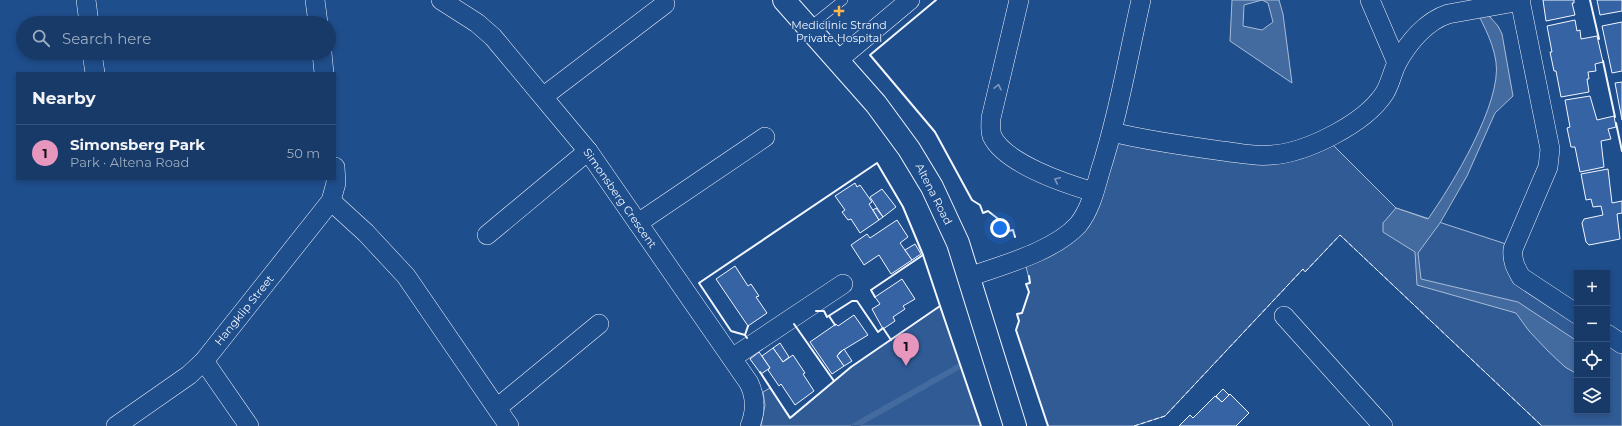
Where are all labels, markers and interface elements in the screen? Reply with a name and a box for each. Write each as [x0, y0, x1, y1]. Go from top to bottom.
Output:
marker: Mediclinic Strand Private Hospital [833, 5, 845, 17]
search box [16, 16, 336, 60]
place label: Mediclinic Strand Private Hospital [791, 18, 887, 45]
icon: search [30, 27, 52, 49]
text: Search here [62, 29, 151, 48]
one-way arrow [994, 84, 1002, 90]
text: Nearby [32, 88, 96, 108]
text: Simonsberg Park [70, 135, 205, 154]
text: 1 [42, 145, 48, 161]
text: 50 m [287, 145, 320, 161]
street label: Simonsberg Crescent [580, 145, 660, 251]
text: Park · Altena Road [70, 154, 189, 170]
street label: Altena Road [913, 161, 955, 227]
one-way arrow [1054, 177, 1061, 185]
your location [990, 218, 1010, 238]
map controls [1574, 270, 1610, 414]
button: + [1574, 270, 1610, 306]
street label: Hangklip Street [211, 272, 277, 348]
button: − [1574, 306, 1610, 342]
pin: 1 [893, 333, 919, 366]
button: locate [1574, 342, 1610, 378]
button: layers [1574, 378, 1610, 414]

